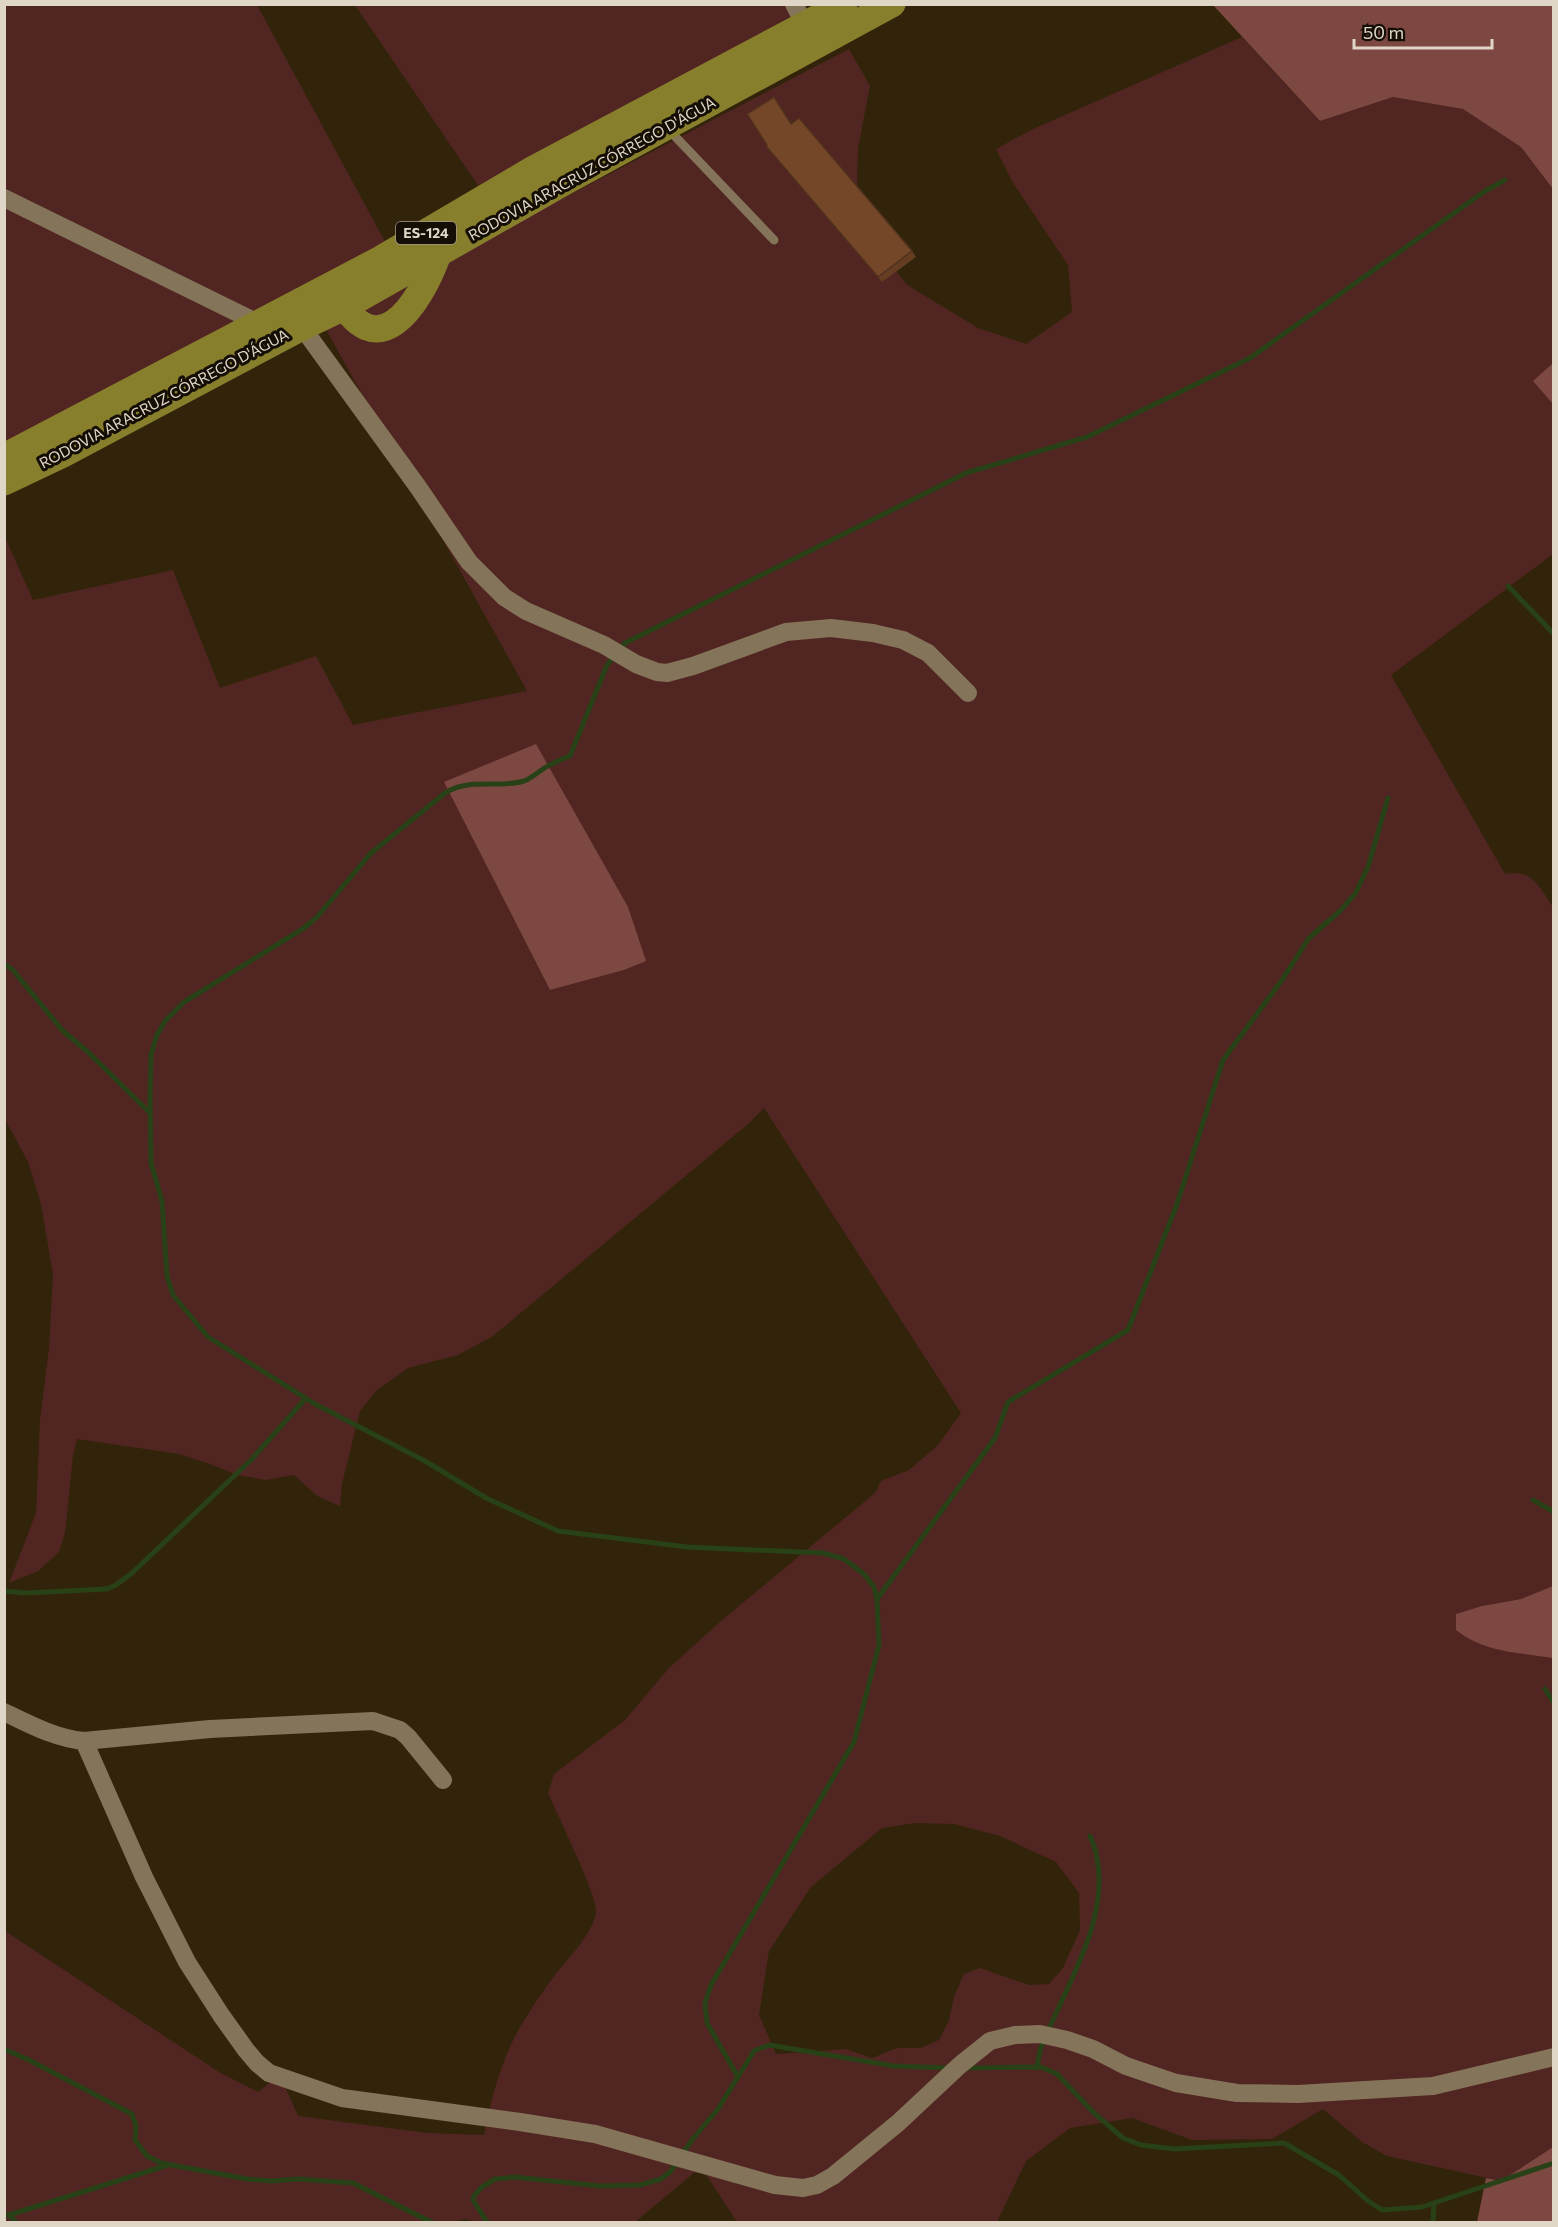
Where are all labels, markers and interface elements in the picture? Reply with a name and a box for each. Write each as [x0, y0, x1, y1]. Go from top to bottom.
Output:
scale bar [1354, 12, 1492, 50]
text: 50 m [1363, 21, 1404, 43]
street label: RODOVIA ARACRUZ CÓRREGO D'ÁGUA [464, 92, 718, 244]
road number: ES-124 [396, 222, 456, 244]
street label: RODOVIA ARACRUZ CÓRREGO D'ÁGUA [35, 324, 291, 472]

